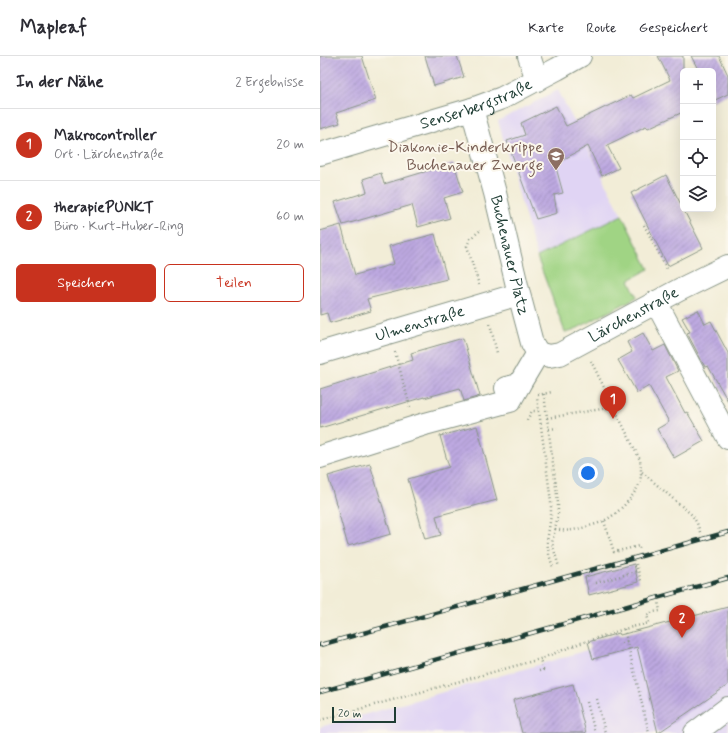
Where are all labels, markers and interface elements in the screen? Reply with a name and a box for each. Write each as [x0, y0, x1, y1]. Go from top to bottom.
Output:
text: Mapleaf [20, 15, 87, 40]
text: Karte [528, 19, 564, 37]
text: Route [586, 19, 617, 37]
text: Gespeichert [639, 19, 708, 37]
map controls [680, 68, 716, 212]
button: + [680, 68, 716, 104]
text: In der Nähe [16, 71, 104, 93]
street label: Senserbergstraße [417, 73, 536, 134]
text: 2 Ergebnisse [235, 74, 304, 91]
button: − [680, 104, 716, 140]
text: Makrocontroller [54, 126, 157, 146]
text: 1 [26, 136, 32, 153]
text: 20 m [276, 136, 304, 153]
place label: Diakonie-Kinderkrippe Buchenauer Zwerge [387, 137, 543, 177]
button: locate [680, 140, 716, 176]
text: Ort · Lärchenstraße [54, 146, 164, 163]
school or university icon: Diakonie-Kinderkrippe Buchenauer Zwerge [546, 146, 566, 171]
button: layers [680, 176, 716, 212]
street label: Buchenauer Platz [485, 193, 535, 318]
text: therapiePUNKT [54, 198, 154, 218]
text: 2 [26, 208, 32, 225]
text: 60 m [276, 208, 304, 225]
text: Büro · Kurt-Huber-Ring [54, 218, 184, 235]
button: Speichern [16, 264, 156, 302]
button: Teilen [164, 264, 304, 302]
street label: Lärchenstraße [585, 282, 682, 347]
street label: Ulmenstraße [373, 300, 467, 347]
pin: 1 [600, 386, 626, 419]
your location [578, 463, 598, 483]
pin: 2 [669, 605, 695, 638]
scale bar [332, 705, 396, 724]
text: 20 m [338, 707, 361, 721]

